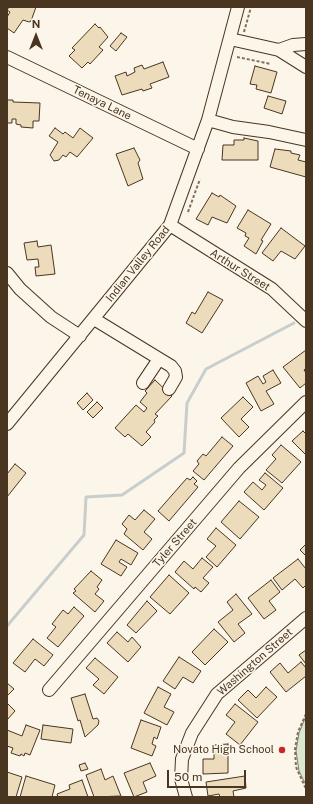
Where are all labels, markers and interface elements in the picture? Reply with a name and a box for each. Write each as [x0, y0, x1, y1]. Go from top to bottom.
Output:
north arrow [16, 16, 56, 56]
text: N [32, 18, 40, 30]
street label: Tenaya Lane [71, 83, 133, 123]
street label: Indian Valley Road [103, 223, 173, 305]
street label: Arthur Street [208, 246, 272, 294]
street label: Tyler Street [150, 516, 200, 570]
street label: Washington Street [215, 626, 295, 698]
place label: Novato High School [173, 743, 274, 757]
marker: Novato High School [277, 745, 287, 755]
scale bar [169, 762, 248, 788]
text: 50 m [174, 770, 202, 784]

